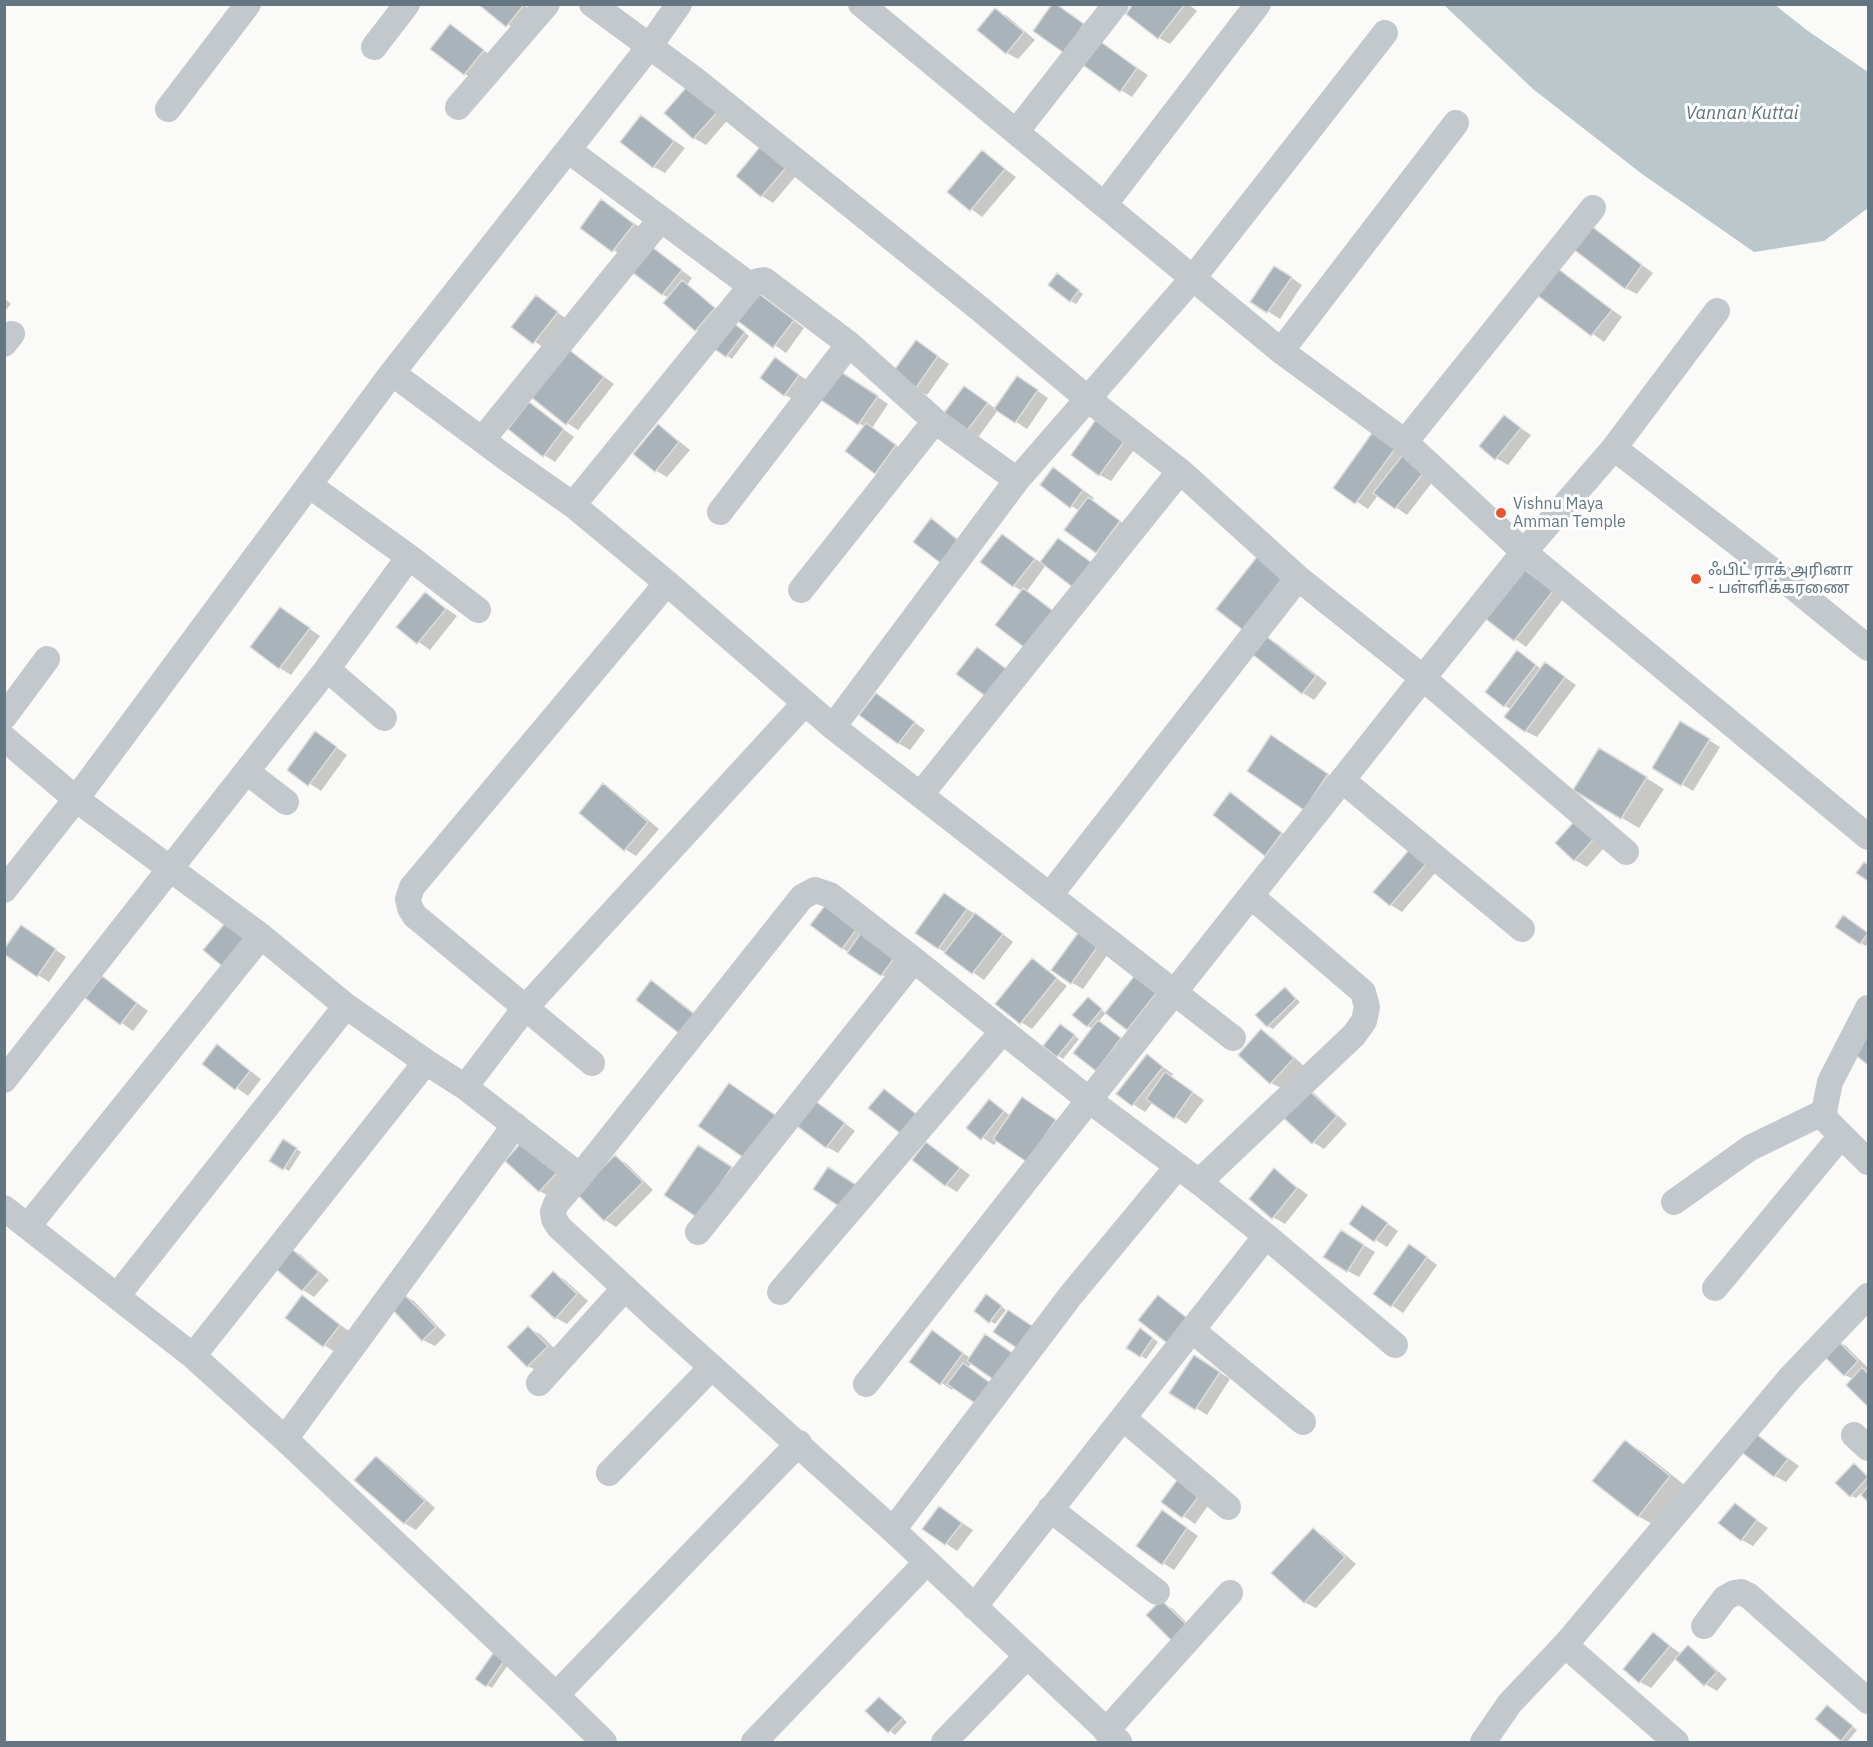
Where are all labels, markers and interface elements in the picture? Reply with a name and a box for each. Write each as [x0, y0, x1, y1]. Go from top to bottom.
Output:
water label: Vannan Kuttai [1685, 103, 1799, 125]
place label: Vishnu Maya Amman Temple [1513, 494, 1626, 532]
marker: Vishnu Maya Amman Temple [1494, 506, 1508, 520]
place label: ஃபிட் ராக் அரினா - பள்ளிக்கரணை [1708, 560, 1853, 598]
marker: ஃபிட் ராக் அரினா - பள்ளிக்கரணை [1689, 572, 1703, 586]

